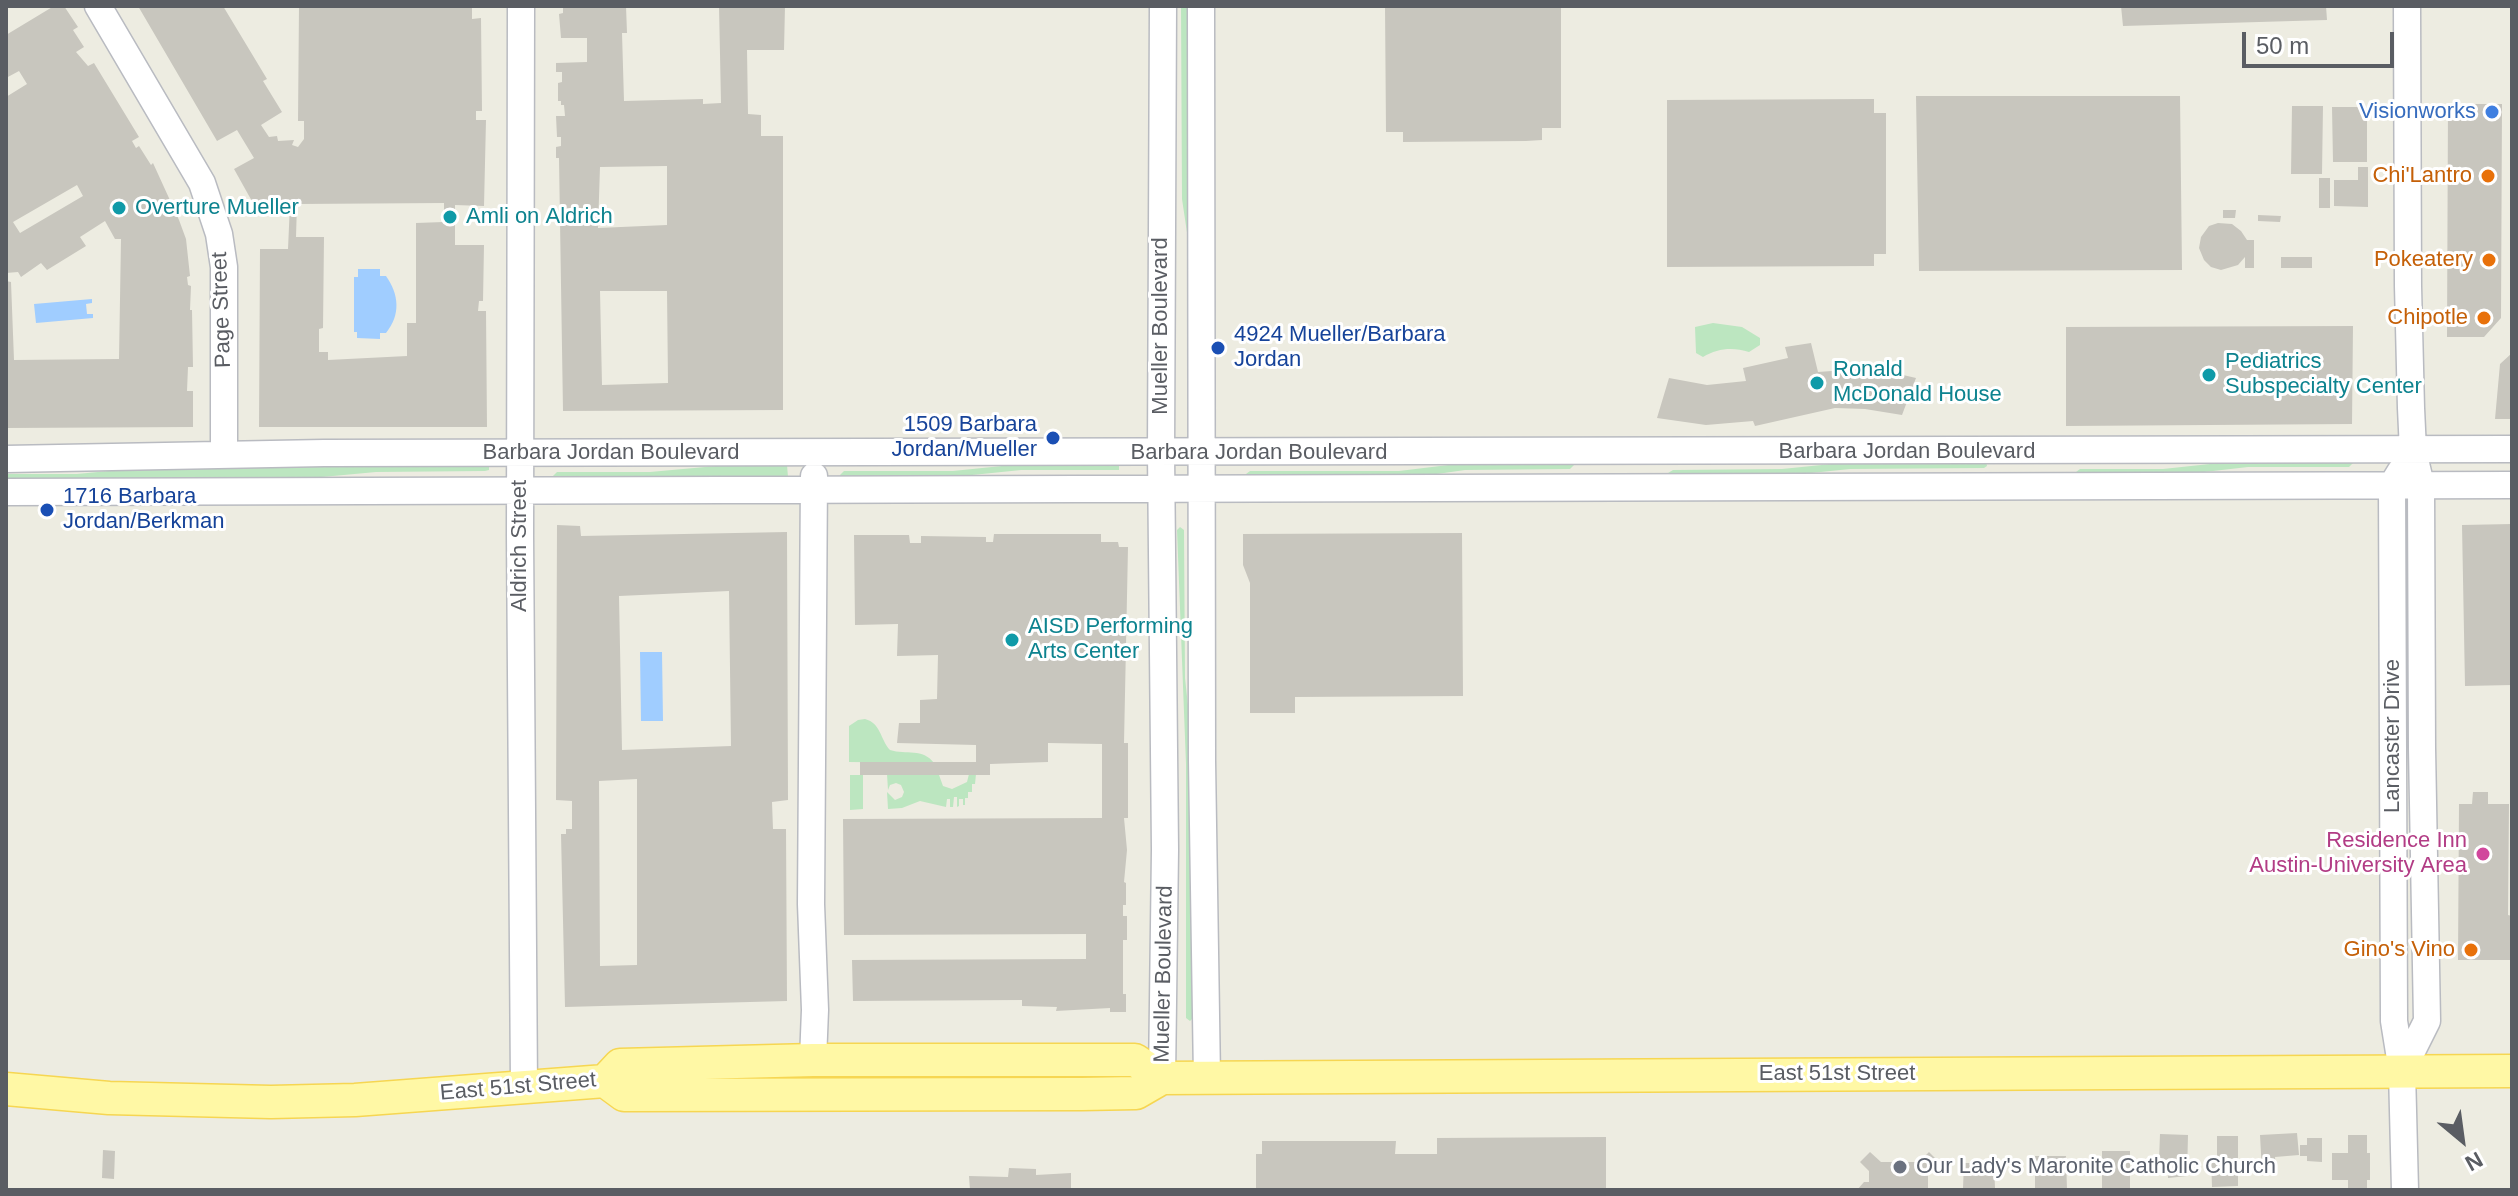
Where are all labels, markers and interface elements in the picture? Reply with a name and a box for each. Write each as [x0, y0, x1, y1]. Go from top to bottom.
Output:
scale bar [2246, 16, 2398, 66]
text: 50 m [2256, 32, 2309, 59]
place label: Visionworks [2359, 99, 2476, 125]
marker: Visionworks [2483, 103, 2501, 121]
place label: Chi'Lantro [2372, 163, 2472, 189]
marker: Chi'Lantro [2479, 167, 2497, 185]
place label: Overture Mueller [135, 195, 299, 221]
marker: Overture Mueller [110, 199, 128, 217]
place label: Amli on Aldrich [466, 204, 613, 230]
marker: Amli on Aldrich [441, 208, 459, 226]
street label: Mueller Boulevard [1148, 237, 1174, 415]
place label: Pokeatery [2374, 247, 2473, 273]
street label: Page Street [207, 251, 237, 369]
marker: Pokeatery [2480, 251, 2498, 269]
place label: Chipotle [2387, 305, 2468, 331]
marker: Chipotle [2475, 309, 2493, 327]
place label: 4924 Mueller/Barbara Jordan [1234, 322, 1446, 374]
marker: 4924 Mueller/Barbara Jordan [1209, 339, 1227, 357]
place label: Pediatrics Subspecialty Center [2225, 349, 2422, 400]
place label: Ronald McDonald House [1833, 357, 2002, 408]
marker: Pediatrics Subspecialty Center [2200, 366, 2218, 384]
marker: Ronald McDonald House [1808, 374, 1826, 392]
place label: 1509 Barbara Jordan/Mueller [891, 412, 1037, 464]
marker: 1509 Barbara Jordan/Mueller [1044, 429, 1062, 447]
street label: Barbara Jordan Boulevard [1779, 439, 2035, 465]
street label: Barbara Jordan Boulevard [483, 440, 739, 466]
street label: Barbara Jordan Boulevard [1131, 440, 1387, 466]
street label: Aldrich Street [507, 480, 533, 612]
place label: 1716 Barbara Jordan/Berkman [63, 484, 224, 536]
marker: 1716 Barbara Jordan/Berkman [38, 501, 56, 519]
place label: AISD Performing Arts Center [1028, 614, 1193, 666]
marker: AISD Performing Arts Center [1003, 631, 1021, 649]
street label: Lancaster Drive [2380, 659, 2406, 813]
place label: Residence Inn Austin-University Area [2249, 828, 2467, 880]
marker: Residence Inn Austin-University Area [2474, 845, 2492, 863]
street label: Mueller Boulevard [1149, 885, 1179, 1063]
place label: Gino's Vino [2344, 937, 2455, 963]
marker: Gino's Vino [2462, 941, 2480, 959]
street label: East 51st Street [1759, 1061, 1915, 1087]
street label: East 51st Street [439, 1067, 597, 1107]
north arrow [2422, 1100, 2502, 1180]
text: N [2461, 1147, 2487, 1176]
place label: Our Lady's Maronite Catholic Church [1916, 1154, 2276, 1180]
marker: Our Lady's Maronite Catholic Church [1891, 1158, 1909, 1176]

